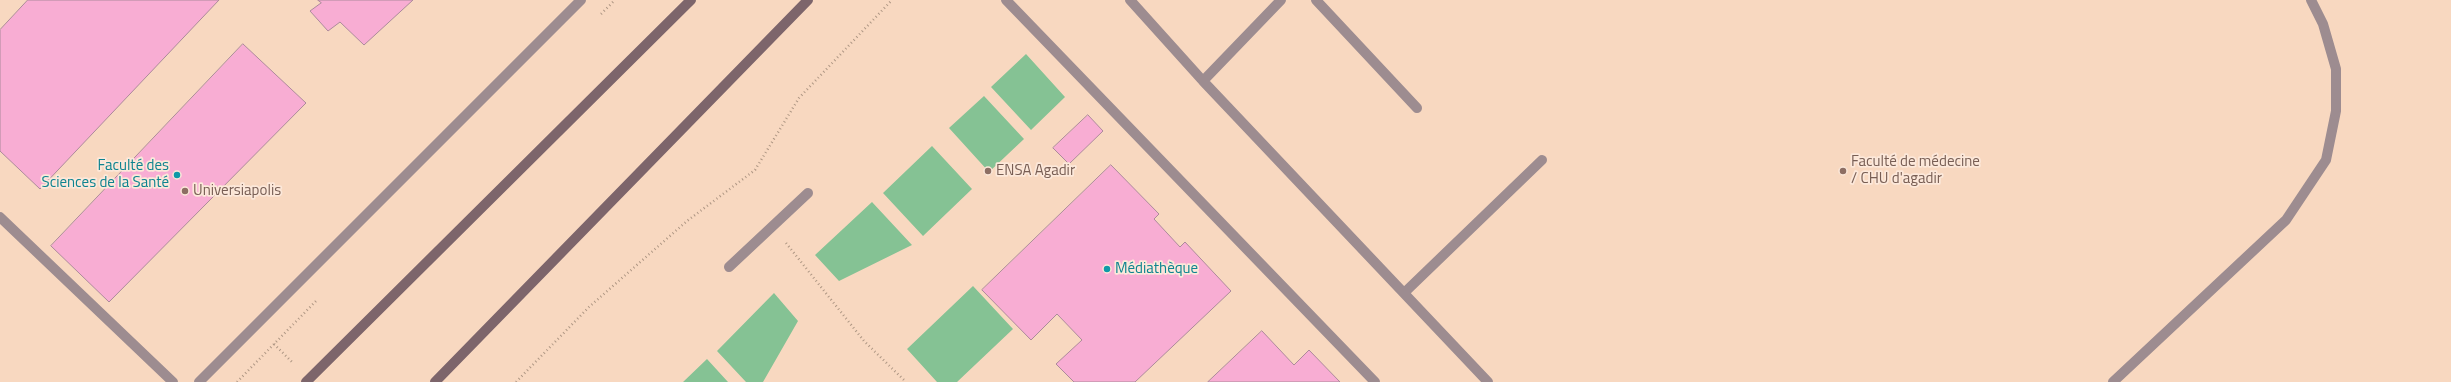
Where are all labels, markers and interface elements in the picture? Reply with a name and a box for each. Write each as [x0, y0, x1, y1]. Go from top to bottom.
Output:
place label: Faculté de médecine / CHU d'agadir [1851, 153, 1980, 188]
place label: Faculté des Sciences de la Santé [42, 157, 169, 192]
place label: ENSA Agadir [996, 162, 1075, 180]
marker: ENSA Agadir [983, 166, 993, 176]
marker: Faculté de médecine / CHU d'agadir [1838, 166, 1848, 176]
marker: Faculté des Sciences de la Santé [172, 170, 182, 180]
place label: Universiapolis [193, 182, 281, 200]
marker: Universiapolis [180, 186, 190, 196]
place label: Médiathèque [1115, 260, 1198, 278]
marker: Médiathèque [1102, 264, 1112, 274]

